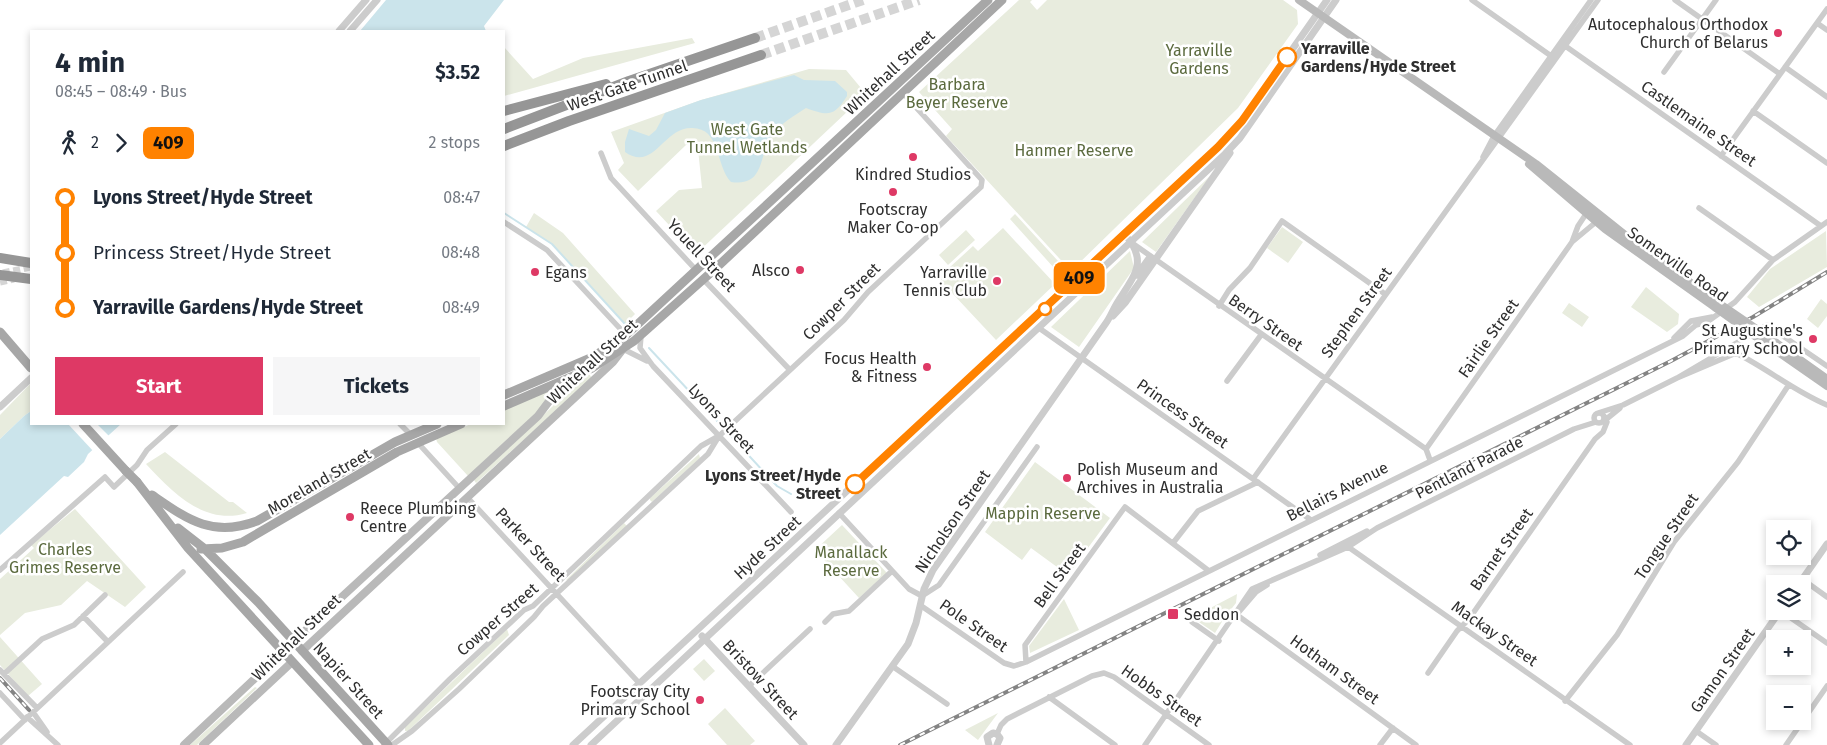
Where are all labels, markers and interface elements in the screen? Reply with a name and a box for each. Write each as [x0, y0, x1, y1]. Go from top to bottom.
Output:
place label: Autocephalous Orthodox Church of Belarus [1588, 15, 1768, 52]
street label: Whitehall Street [840, 26, 939, 119]
marker: Autocephalous Orthodox Church of Belarus [1772, 27, 1784, 39]
place label: Yarraville Gardens/Hyde Street [1300, 39, 1457, 76]
park label: Yarraville Gardens [1166, 41, 1232, 78]
text: 4 min [55, 46, 125, 79]
marker: Yarraville Gardens/Hyde Street [1277, 47, 1297, 67]
street label: West Gate Tunnel [565, 56, 690, 115]
text: $3.52 [435, 61, 480, 84]
park label: Barbara Beyer Reserve [906, 75, 1008, 112]
street label: Castlemaine Street [1637, 76, 1760, 170]
text: 08:45 – 08:49 · Bus [55, 82, 187, 101]
park label: West Gate Tunnel Wetlands [687, 120, 807, 157]
icon: walk [55, 129, 83, 157]
icon: forward [107, 129, 135, 157]
text: 409 [153, 132, 184, 154]
text: 2 [91, 133, 99, 152]
text: 2 stops [429, 133, 480, 152]
park label: Hanmer Reserve [1015, 141, 1133, 160]
marker: Kindred Studios [907, 151, 919, 163]
place label: Kindred Studios [855, 165, 971, 184]
text: Lyons Street/Hyde Street [93, 186, 312, 209]
marker: Footscray Maker Co-op [887, 186, 899, 198]
text: 08:47 [443, 188, 480, 207]
place label: Footscray Maker Co-op [847, 200, 939, 237]
street label: Youell Street [663, 215, 740, 296]
street label: Somerville Road [1624, 223, 1732, 306]
text: Princess Street/Hyde Street [93, 241, 331, 264]
text: 08:48 [441, 243, 480, 262]
street label: Cowper Street [799, 259, 884, 344]
place label: Alsco [752, 261, 790, 280]
line badge: 409 [1050, 262, 1108, 294]
place label: Egans [545, 263, 587, 282]
place label: Yarraville Tennis Club [904, 263, 987, 300]
street label: Stephen Street [1317, 263, 1396, 361]
marker: Alsco [794, 264, 806, 276]
marker: Egans [529, 266, 541, 278]
text: 409 [1064, 267, 1094, 289]
marker: Yarraville Tennis Club [991, 275, 1003, 287]
street label: Berry Street [1225, 290, 1307, 355]
street label: Fairlie Street [1454, 295, 1523, 381]
text: Yarraville Gardens/Hyde Street [93, 296, 363, 319]
text: 08:49 [442, 298, 480, 317]
unlabelled marker [1038, 302, 1052, 316]
street label: Whitehall Street [543, 315, 642, 408]
place label: St Augustine's Primary School [1694, 321, 1803, 358]
marker: St Augustine's Primary School [1807, 333, 1819, 345]
place label: Focus Health & Fitness [824, 349, 917, 386]
button: Start [55, 357, 263, 415]
button: Tickets [273, 357, 480, 415]
marker: Focus Health & Fitness [921, 361, 933, 373]
street label: Princess Street [1133, 375, 1232, 452]
street label: Lyons Street [685, 379, 759, 457]
street label: Pentland Parade [1412, 432, 1526, 503]
street label: Moreland Street [264, 444, 374, 519]
street label: Bellairs Avenue [1283, 458, 1391, 525]
place label: Polish Museum and Archives in Australia [1077, 460, 1224, 497]
place label: Lyons Street/Hyde Street [705, 466, 842, 503]
street label: Nicholson Street [911, 466, 994, 576]
marker: Polish Museum and Archives in Australia [1061, 472, 1073, 484]
marker: Lyons Street/Hyde Street [845, 474, 865, 494]
street label: Tongue Street [1631, 489, 1702, 583]
place label: Reece Plumbing Centre [360, 499, 476, 536]
street label: Parker Street [492, 504, 570, 585]
park label: Mappin Reserve [985, 504, 1101, 523]
street label: Barnet Street [1466, 504, 1537, 594]
marker: Reece Plumbing Centre [344, 511, 356, 523]
street label: Hyde Street [730, 511, 805, 583]
map controls [1766, 520, 1811, 730]
button: locate [1766, 520, 1811, 565]
street label: Bell Street [1030, 539, 1089, 611]
park label: Charles Grimes Reserve [9, 540, 121, 577]
park label: Manallack Reserve [815, 543, 888, 580]
button: layers [1766, 575, 1811, 620]
street label: Cowper Street [453, 579, 542, 660]
street label: Whitehall Street [248, 590, 345, 685]
street label: Pole Street [936, 595, 1012, 656]
street label: Mackay Street [1448, 597, 1542, 670]
place label: Seddon [1184, 605, 1239, 624]
marker: Seddon [1166, 607, 1180, 621]
street label: Gamon Street [1686, 624, 1759, 716]
button: + [1766, 630, 1811, 675]
street label: Hotham Street [1286, 631, 1383, 708]
street label: Bristow Street [719, 636, 802, 723]
street label: Napier Street [309, 638, 388, 723]
street label: Hobbs Street [1118, 661, 1206, 730]
place label: Footscray City Primary School [581, 682, 690, 719]
button: − [1766, 685, 1811, 730]
marker: Footscray City Primary School [694, 694, 706, 706]

